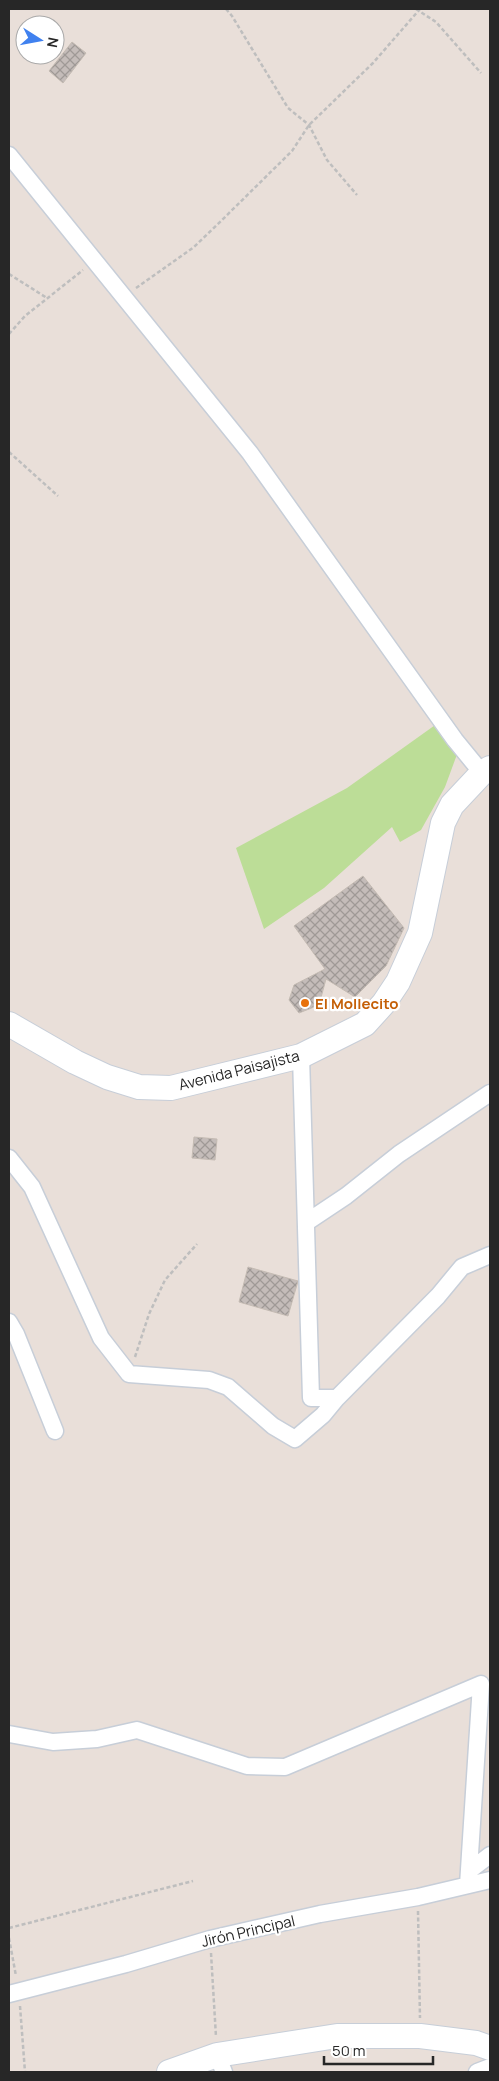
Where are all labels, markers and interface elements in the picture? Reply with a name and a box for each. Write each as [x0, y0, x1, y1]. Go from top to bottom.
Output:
north arrow [15, 15, 65, 65]
text: N [43, 36, 64, 49]
place label: El Mollecito [315, 993, 399, 1014]
marker: El Mollecito [299, 997, 311, 1009]
street label: Avenida Paisajista [176, 1045, 302, 1095]
street label: Jirón Principal [199, 1910, 297, 1952]
scale bar [324, 2034, 433, 2066]
text: 50 m [332, 2040, 366, 2061]

